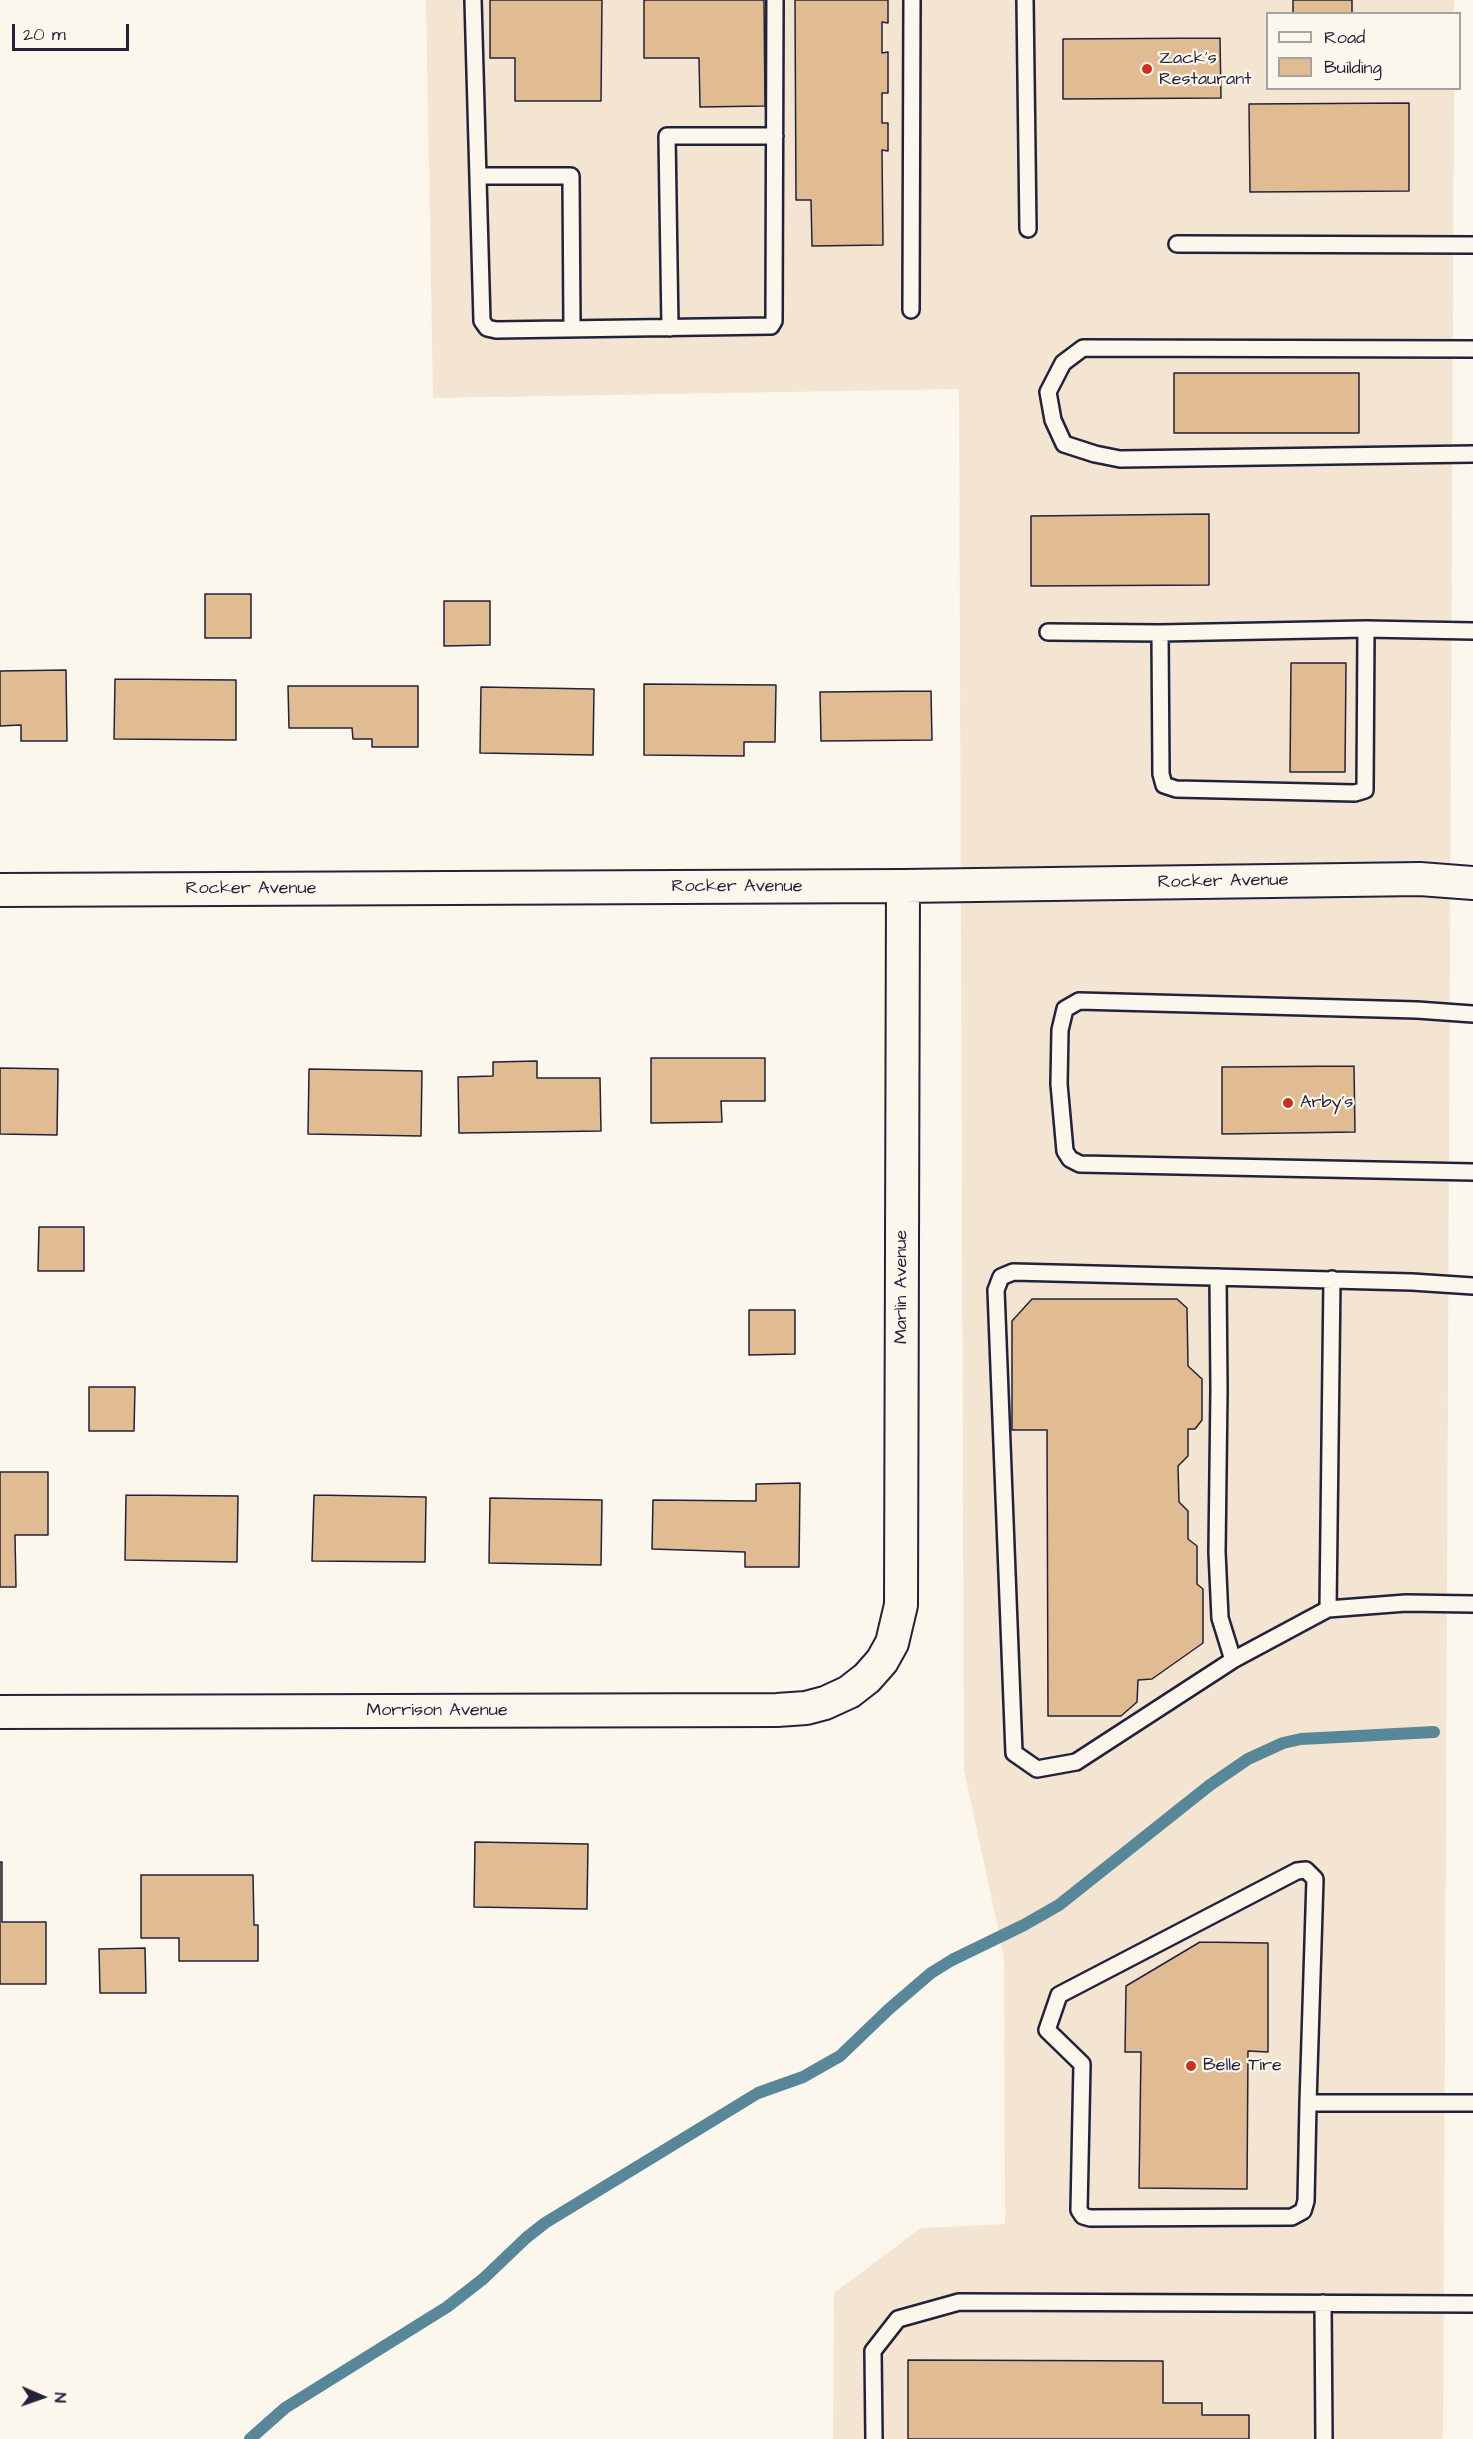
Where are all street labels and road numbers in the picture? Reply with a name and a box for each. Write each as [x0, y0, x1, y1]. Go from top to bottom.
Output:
street label: Rocker Avenue [1157, 870, 1289, 894]
street label: Rocker Avenue [672, 876, 802, 898]
street label: Rocker Avenue [186, 878, 316, 900]
street label: Marlin Avenue [891, 1230, 913, 1344]
street label: Morrison Avenue [366, 1700, 508, 1722]

